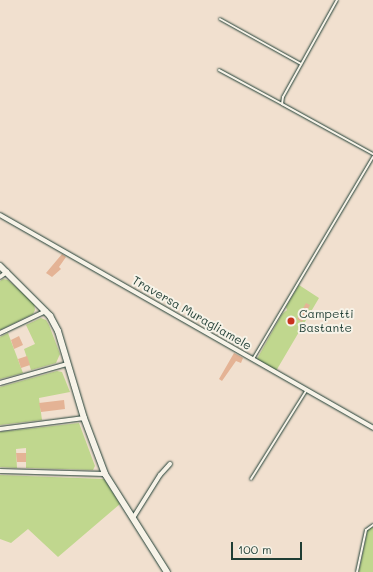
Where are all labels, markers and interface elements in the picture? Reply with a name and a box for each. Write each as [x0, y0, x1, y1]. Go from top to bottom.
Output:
street label: Traversa Muragliamele [130, 273, 254, 353]
place label: Campetti Bastante [299, 307, 354, 335]
marker: Campetti Bastante [286, 316, 296, 326]
scale bar [233, 534, 304, 560]
text: 100 m [238, 541, 272, 557]

